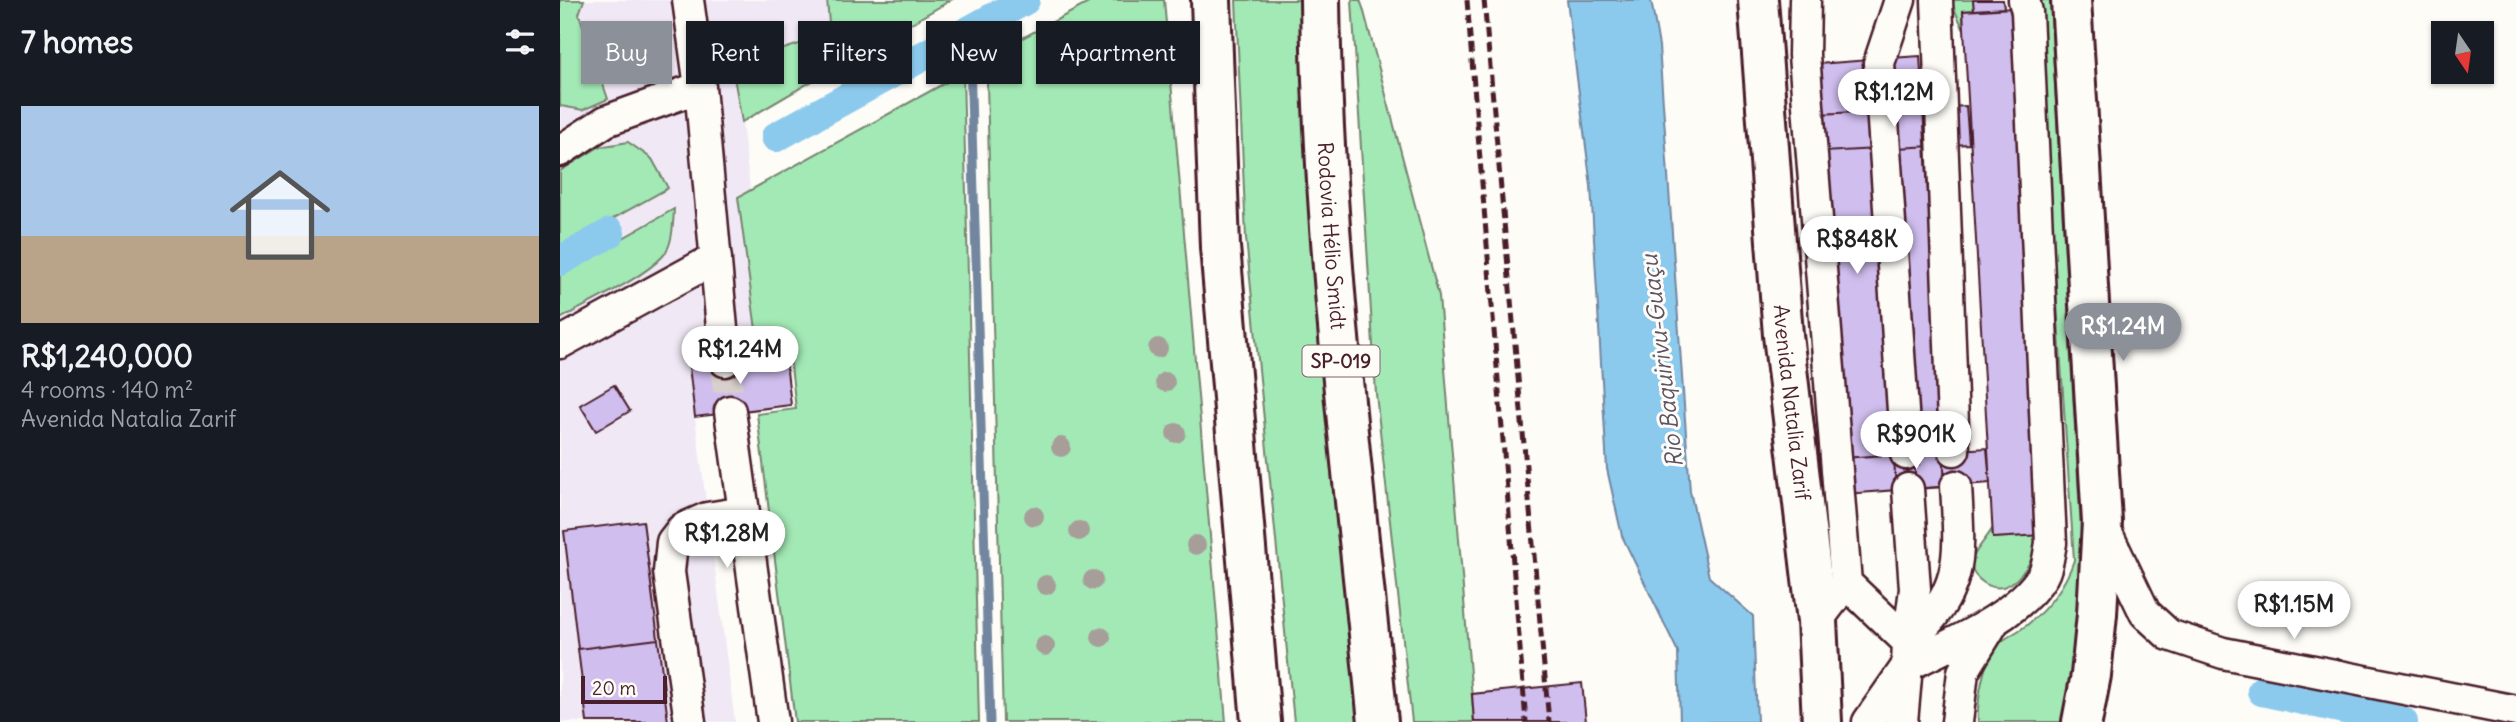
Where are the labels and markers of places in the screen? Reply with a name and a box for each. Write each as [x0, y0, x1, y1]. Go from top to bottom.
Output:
pin: R$1.12M [1829, 69, 1959, 129]
pin: R$848K [1800, 216, 1914, 276]
pin: R$1.24M [2058, 304, 2188, 363]
pin: R$1.24M [675, 326, 805, 386]
pin: R$901K [1859, 412, 1973, 471]
pin: R$1.28M [662, 510, 792, 570]
pin: R$1.15M [2229, 582, 2359, 641]

